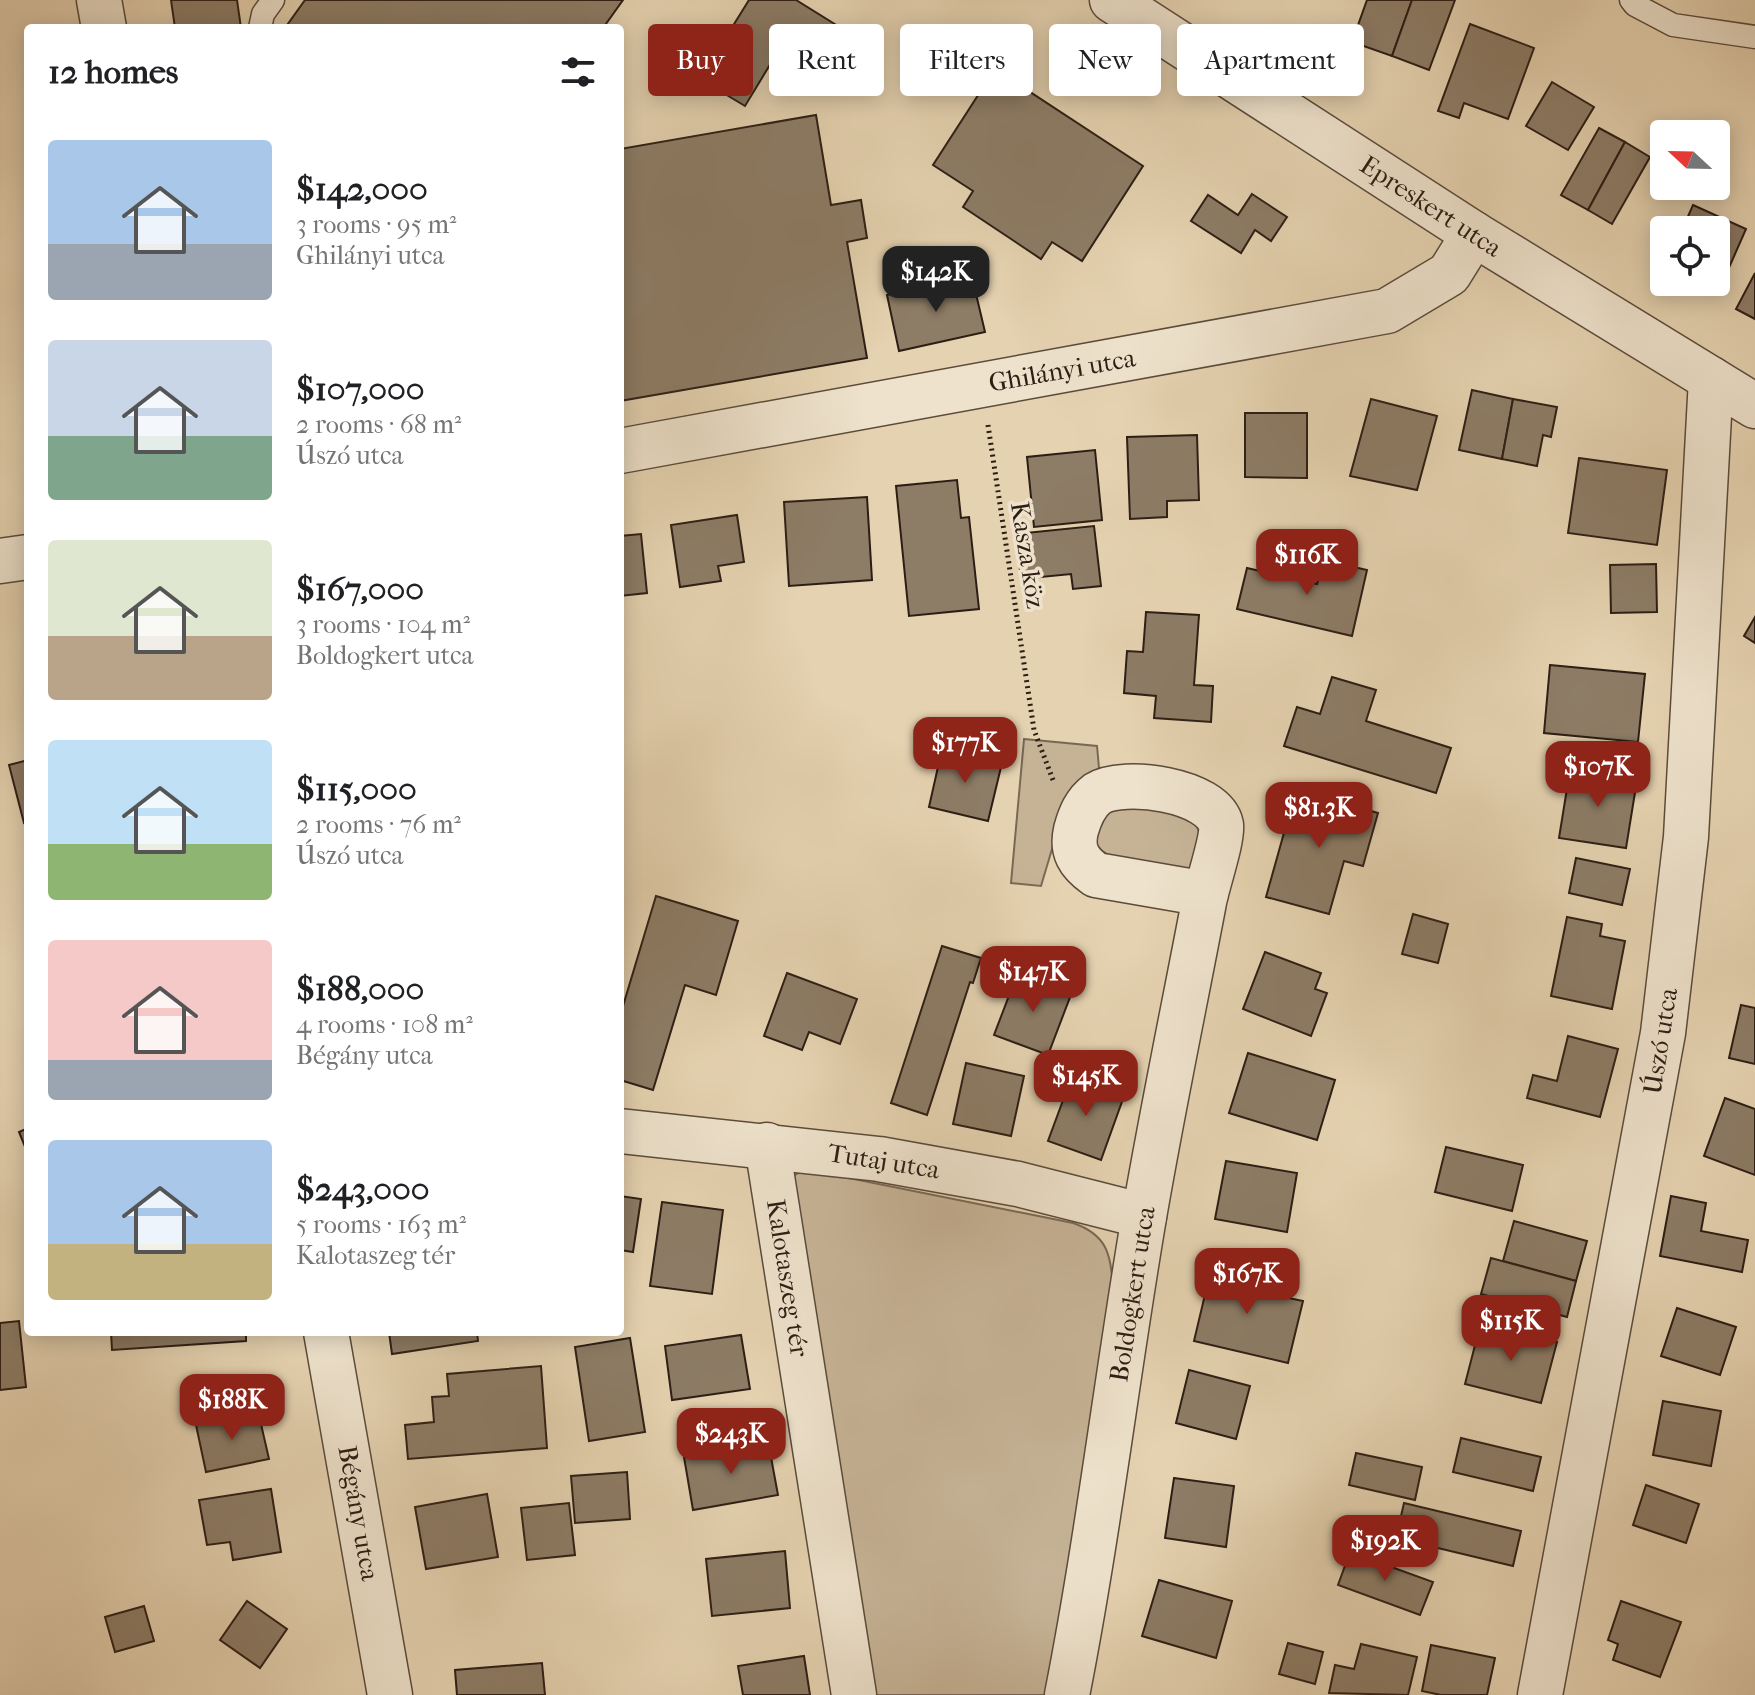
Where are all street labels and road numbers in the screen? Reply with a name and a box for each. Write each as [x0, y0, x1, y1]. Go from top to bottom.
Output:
street label: Epreskert utca [1354, 149, 1508, 264]
street label: Ghilányi utca [986, 342, 1139, 399]
street label: Kasza köz [1004, 500, 1051, 611]
street label: Úszó utca [1636, 984, 1684, 1097]
street label: Tutaj utca [826, 1137, 943, 1186]
street label: Kalotaszeg tér [760, 1197, 815, 1359]
street label: Boldogkert utca [1103, 1203, 1162, 1384]
street label: Bégány utca [331, 1443, 386, 1584]

